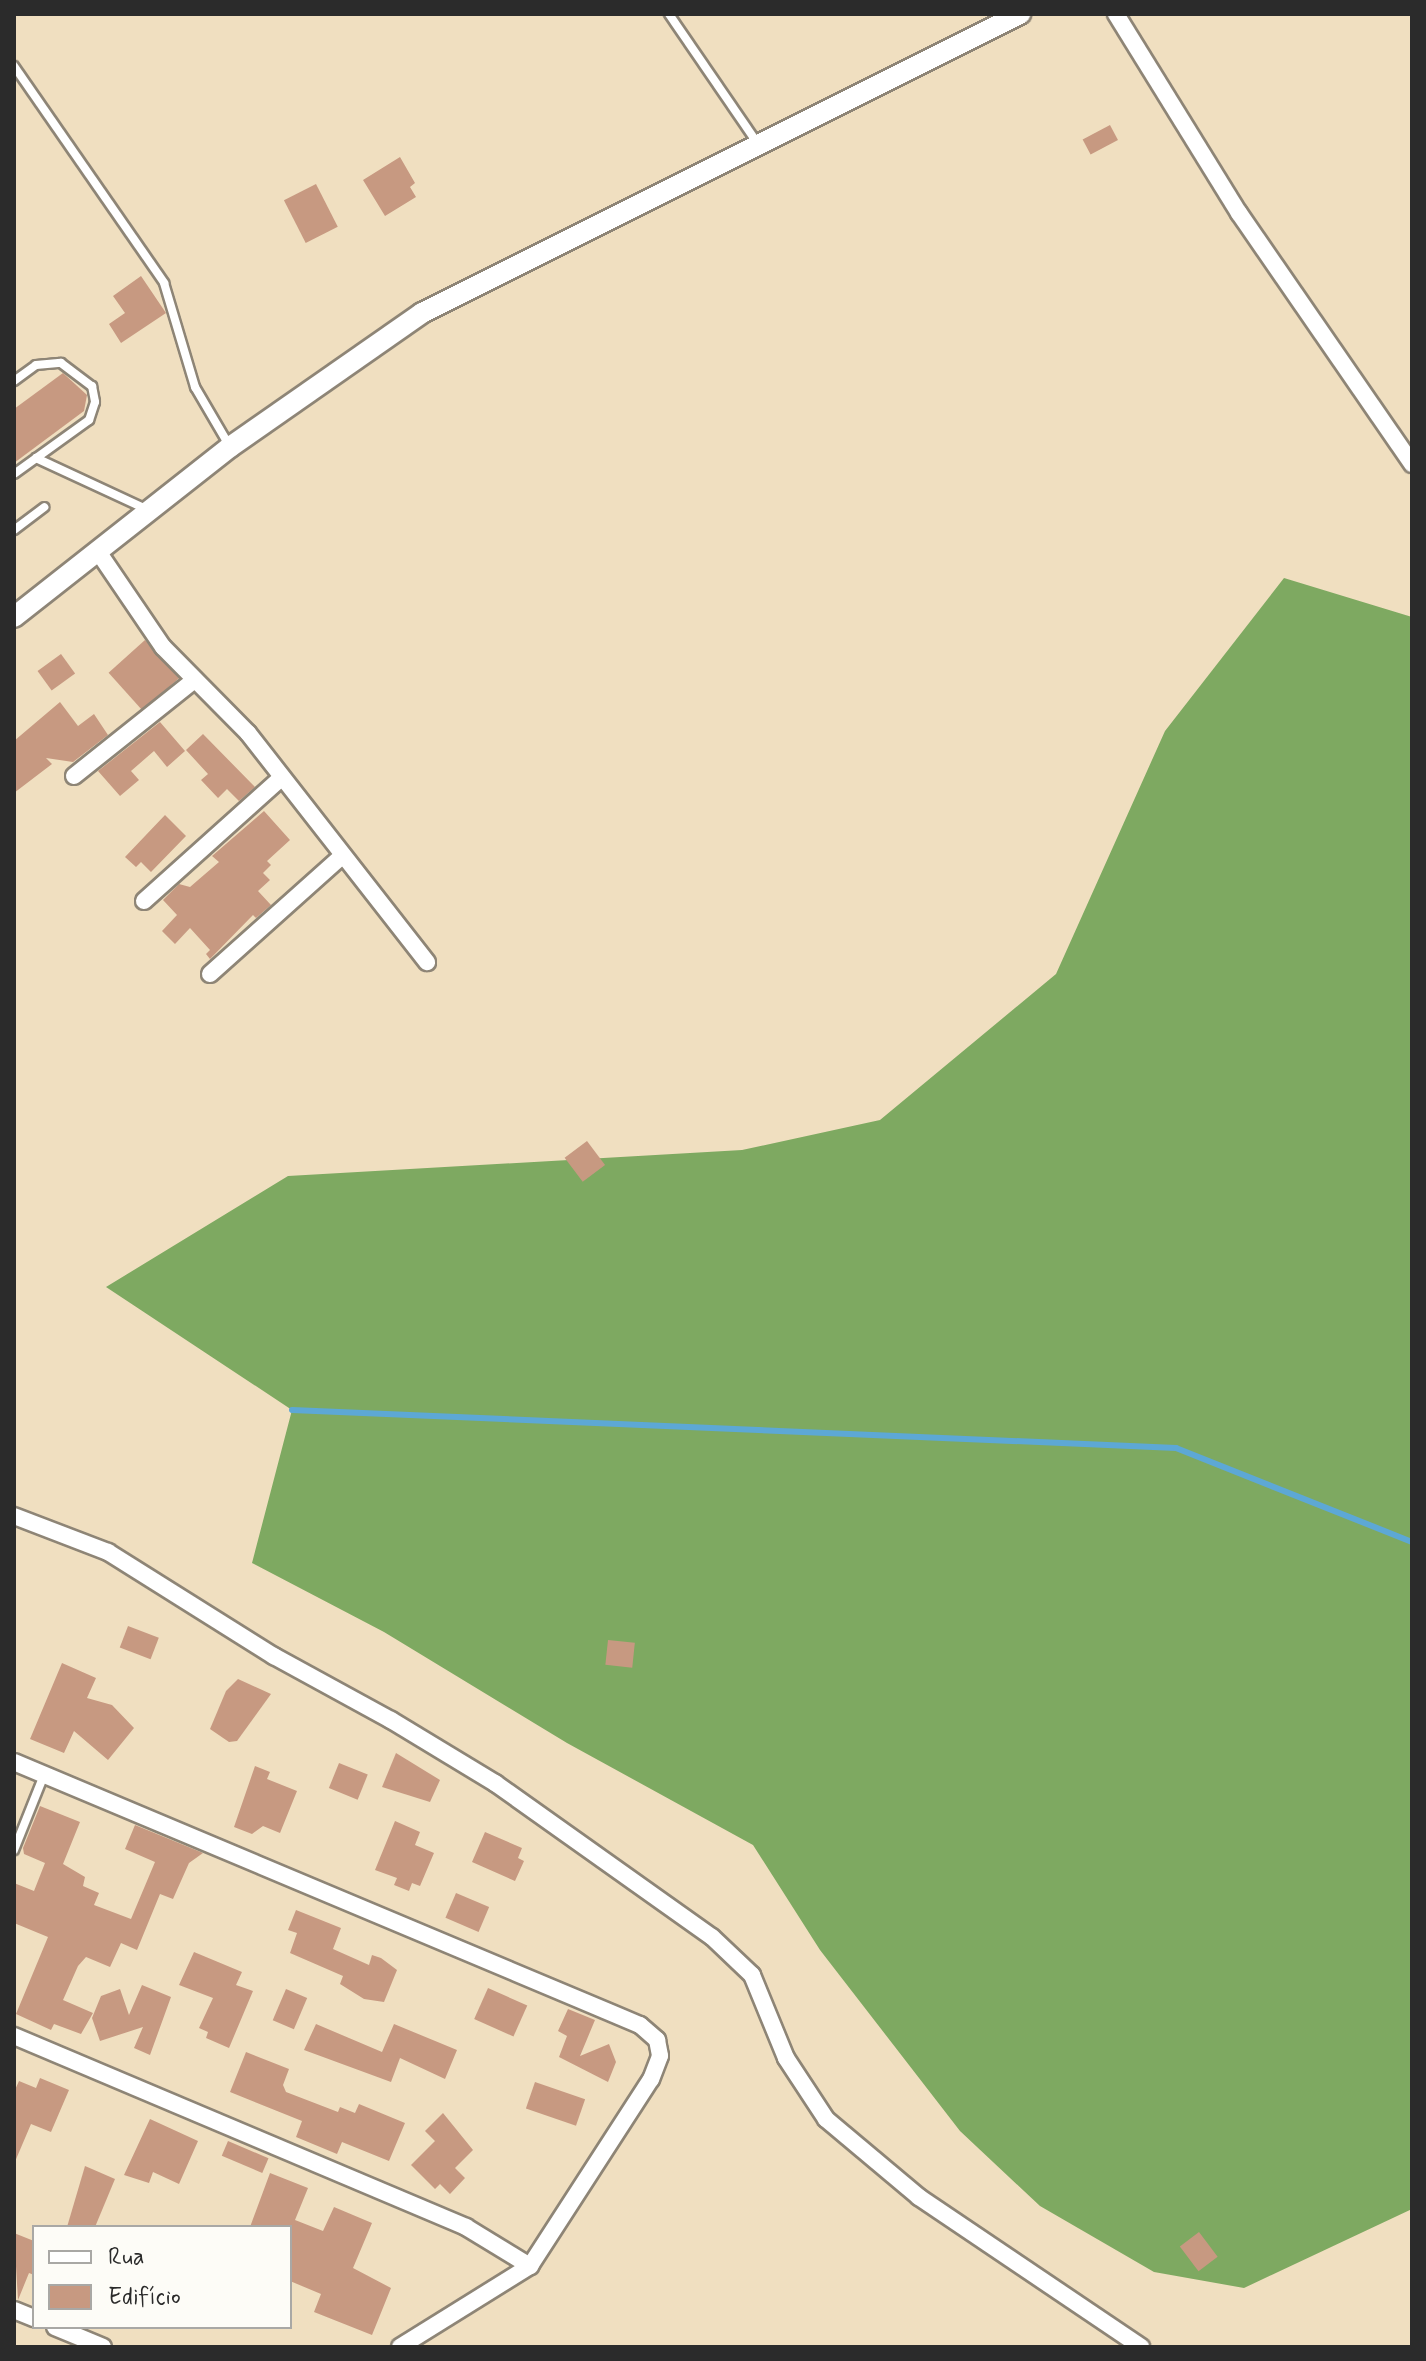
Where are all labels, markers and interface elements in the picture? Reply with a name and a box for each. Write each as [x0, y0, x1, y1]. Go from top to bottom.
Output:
legend [32, 2225, 292, 2329]
text: Rua [108, 2242, 145, 2273]
text: Edifício [108, 2282, 181, 2313]

